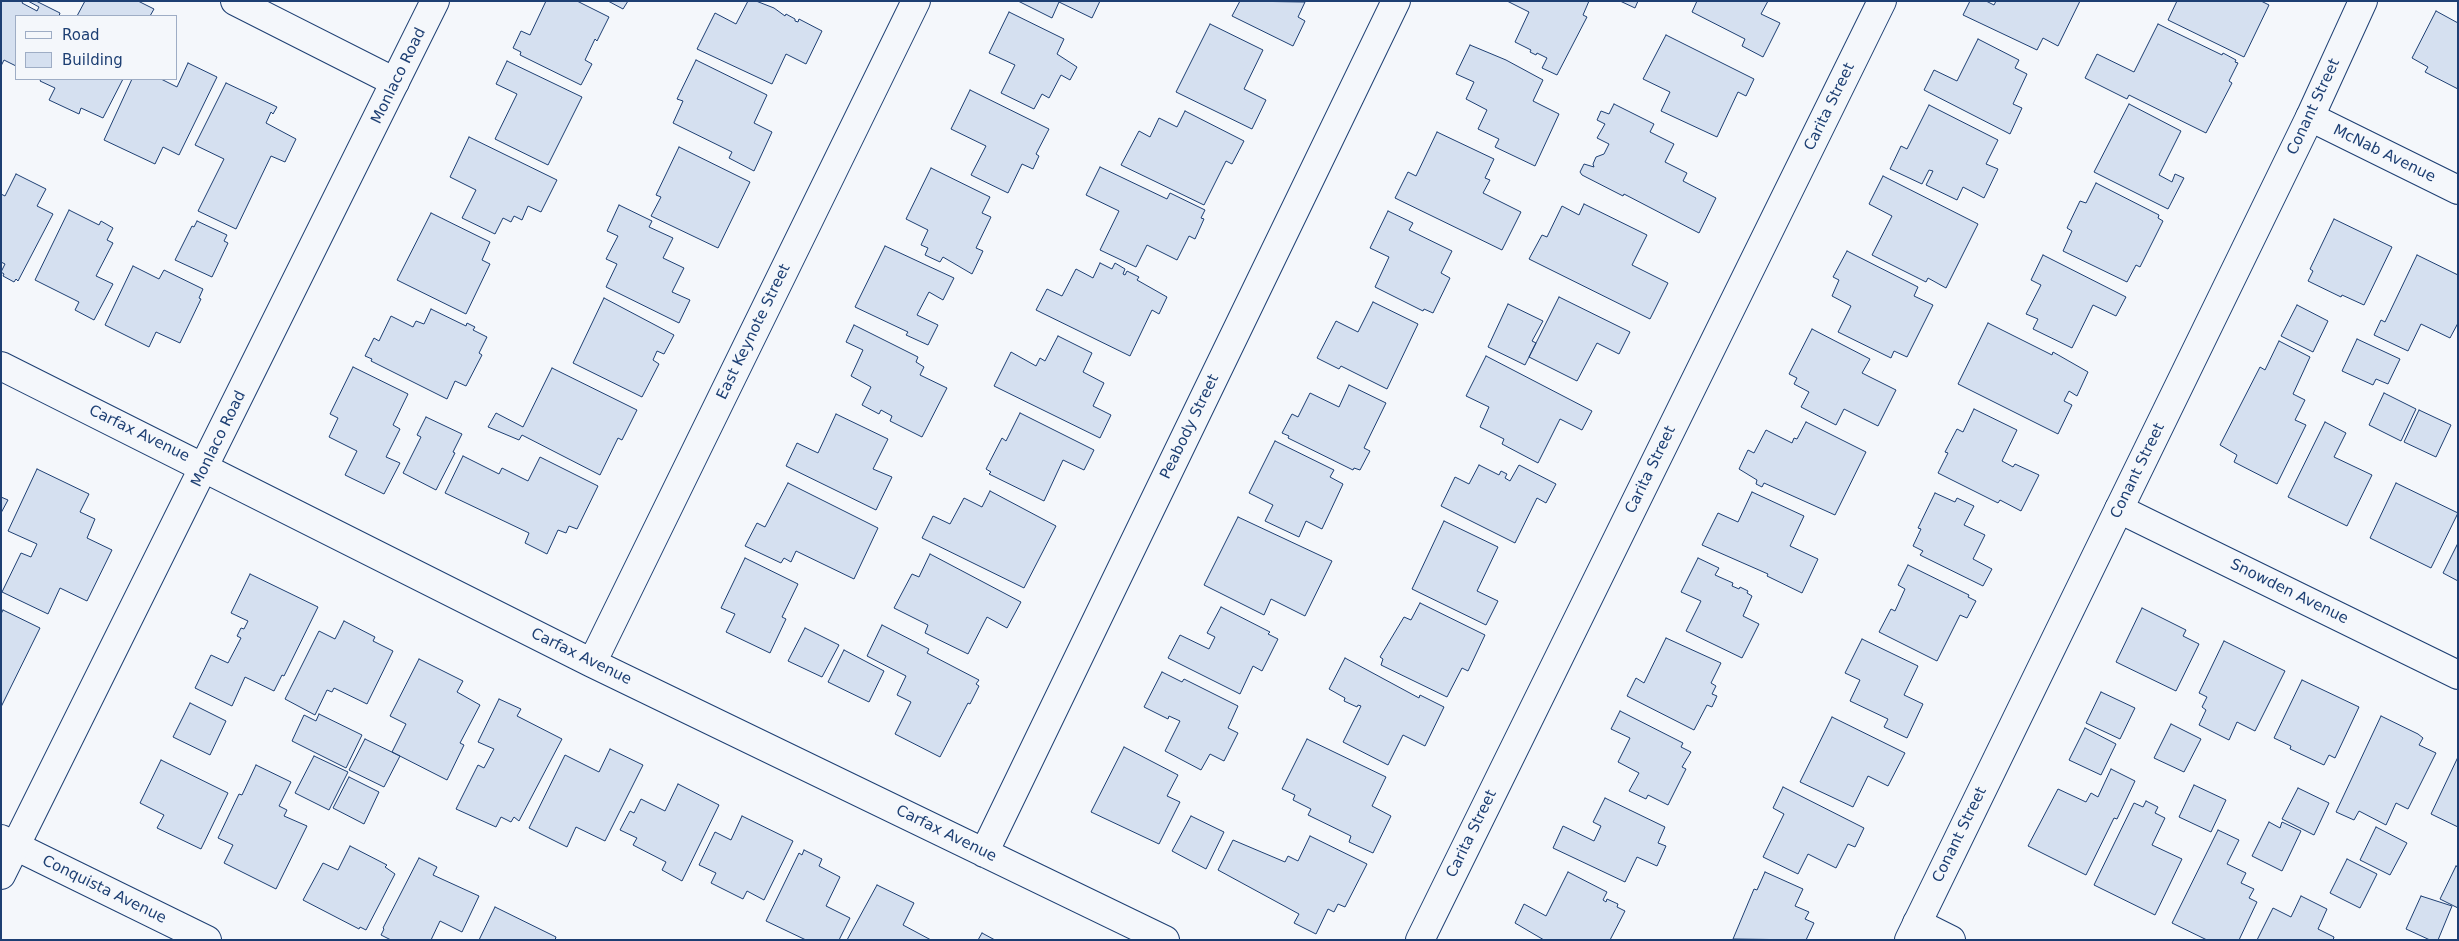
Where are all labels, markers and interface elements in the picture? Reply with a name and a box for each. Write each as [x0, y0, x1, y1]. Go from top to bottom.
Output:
legend [15, 15, 178, 80]
street label: Monlaco Road [368, 25, 430, 127]
text: Road [62, 26, 100, 44]
text: Building [62, 51, 123, 69]
street label: Conant Street [2284, 56, 2344, 158]
street label: Carita Street [1801, 60, 1859, 154]
street label: McNab Avenue [2330, 121, 2438, 187]
street label: East Keynote Street [713, 261, 795, 403]
street label: Peabody Street [1157, 372, 1223, 482]
street label: Monlaco Road [188, 388, 250, 490]
street label: Carfax Avenue [86, 402, 192, 466]
street label: Conant Street [2107, 420, 2169, 522]
street label: Carita Street [1622, 423, 1680, 517]
street label: Snowden Avenue [2227, 556, 2351, 628]
street label: Carfax Avenue [528, 625, 634, 689]
street label: Conant Street [1929, 784, 1991, 886]
street label: Carita Street [1443, 787, 1501, 881]
street label: Carfax Avenue [893, 802, 999, 866]
street label: Conquista Avenue [39, 852, 169, 928]

